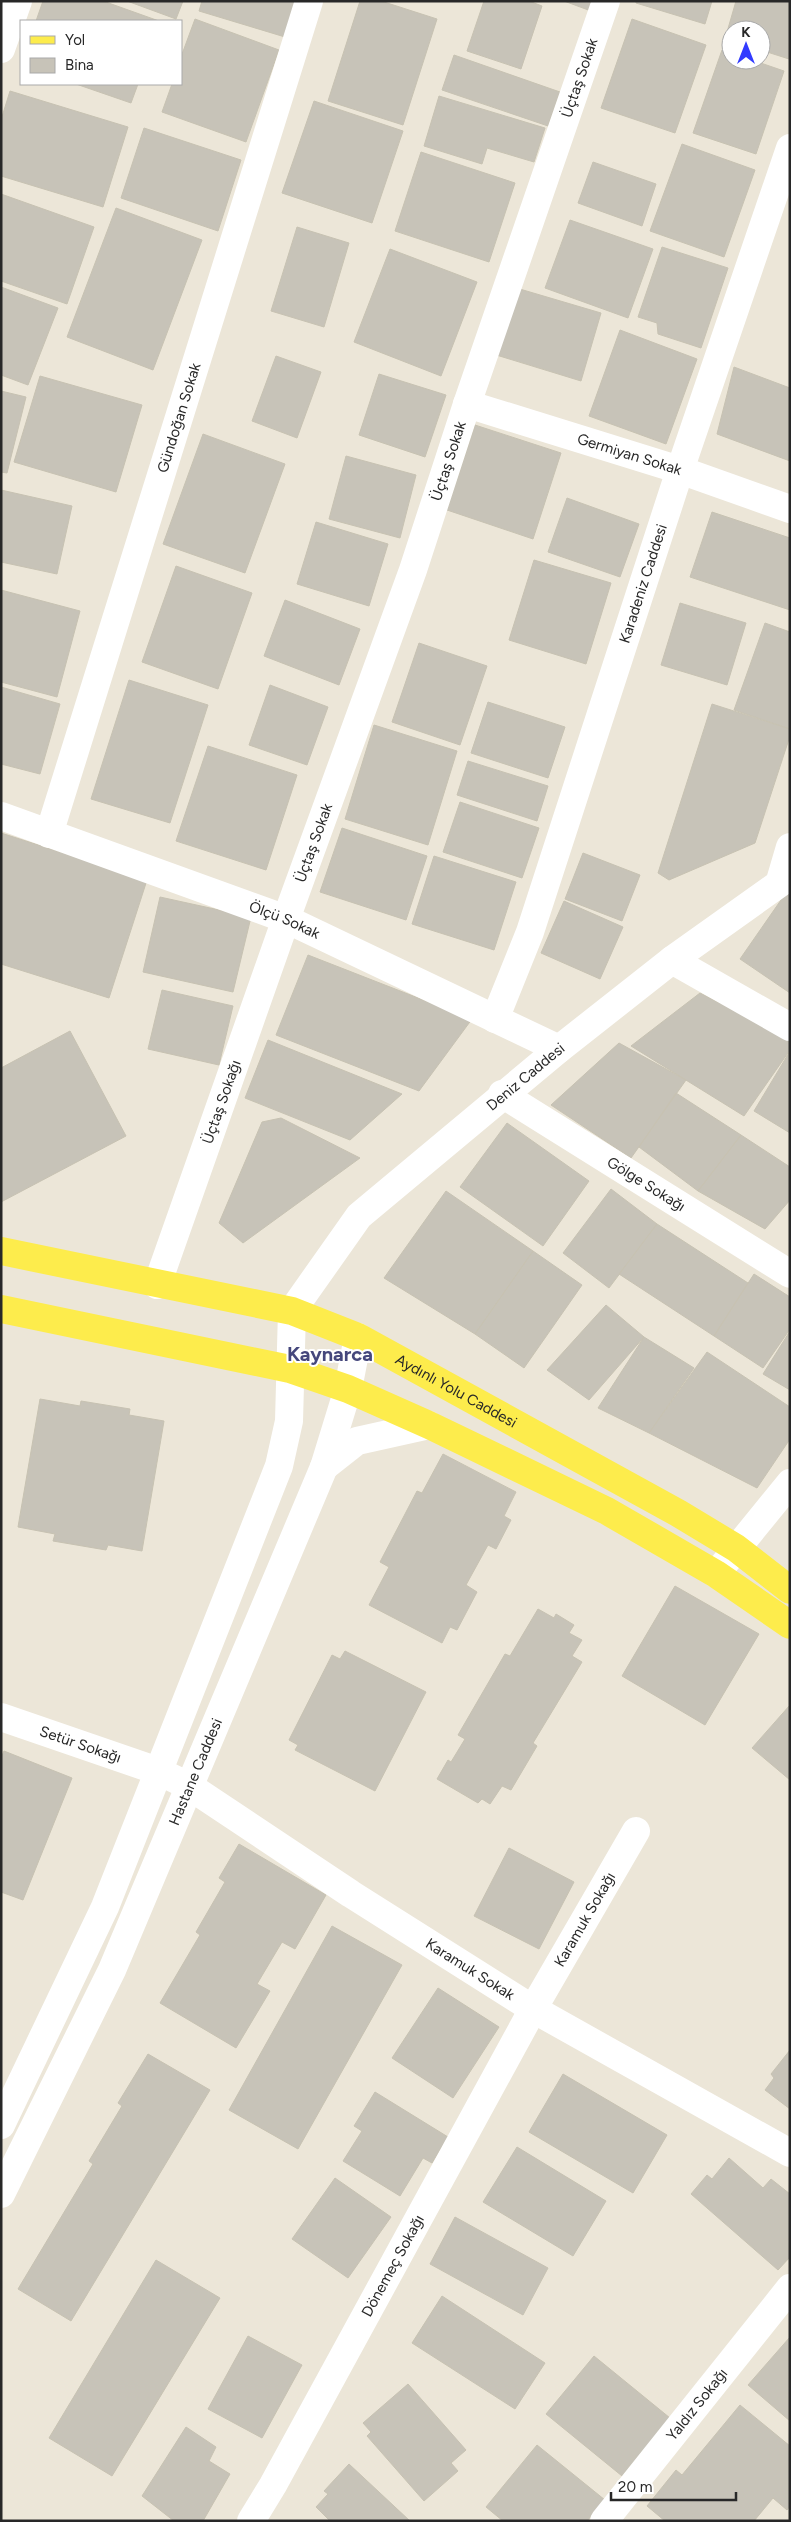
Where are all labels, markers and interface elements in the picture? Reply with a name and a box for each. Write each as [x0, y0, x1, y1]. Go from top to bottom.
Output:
legend [20, 20, 182, 85]
north arrow [721, 20, 771, 70]
text: K [741, 24, 751, 41]
text: Yol [65, 31, 85, 49]
street label: Üçtaş Sokak [557, 35, 602, 120]
text: Bina [65, 56, 94, 74]
street label: Gündoğan Sokak [153, 360, 205, 475]
street label: Üçtaş Sokak [427, 418, 470, 503]
street label: Germiyan Sokak [575, 430, 685, 479]
street label: Karadeniz Caddesi [615, 522, 671, 645]
street label: Üçtaş Sokak [291, 800, 337, 885]
street label: Ölçü Sokak [247, 897, 324, 943]
street label: Deniz Caddesi [483, 1039, 568, 1115]
street label: Üçtaş Sokağı [198, 1058, 245, 1146]
street label: Gölge Sokağı [604, 1153, 689, 1215]
district label: Kaynarca [287, 1342, 373, 1366]
street label: Aydınlı Yolu Caddesi [392, 1350, 520, 1432]
street label: Hastane Caddesi [165, 1716, 226, 1828]
street label: Setür Sokağı [37, 1722, 124, 1767]
street label: Karamuk Sokağı [550, 1869, 619, 1970]
street label: Karamuk Sokak [422, 1934, 518, 2004]
street label: Dönemeç Sokağı [358, 2212, 428, 2320]
street label: Yaldız Sokağı [663, 2365, 731, 2444]
scale bar [611, 2470, 736, 2502]
text: 20 m [618, 2478, 652, 2496]

